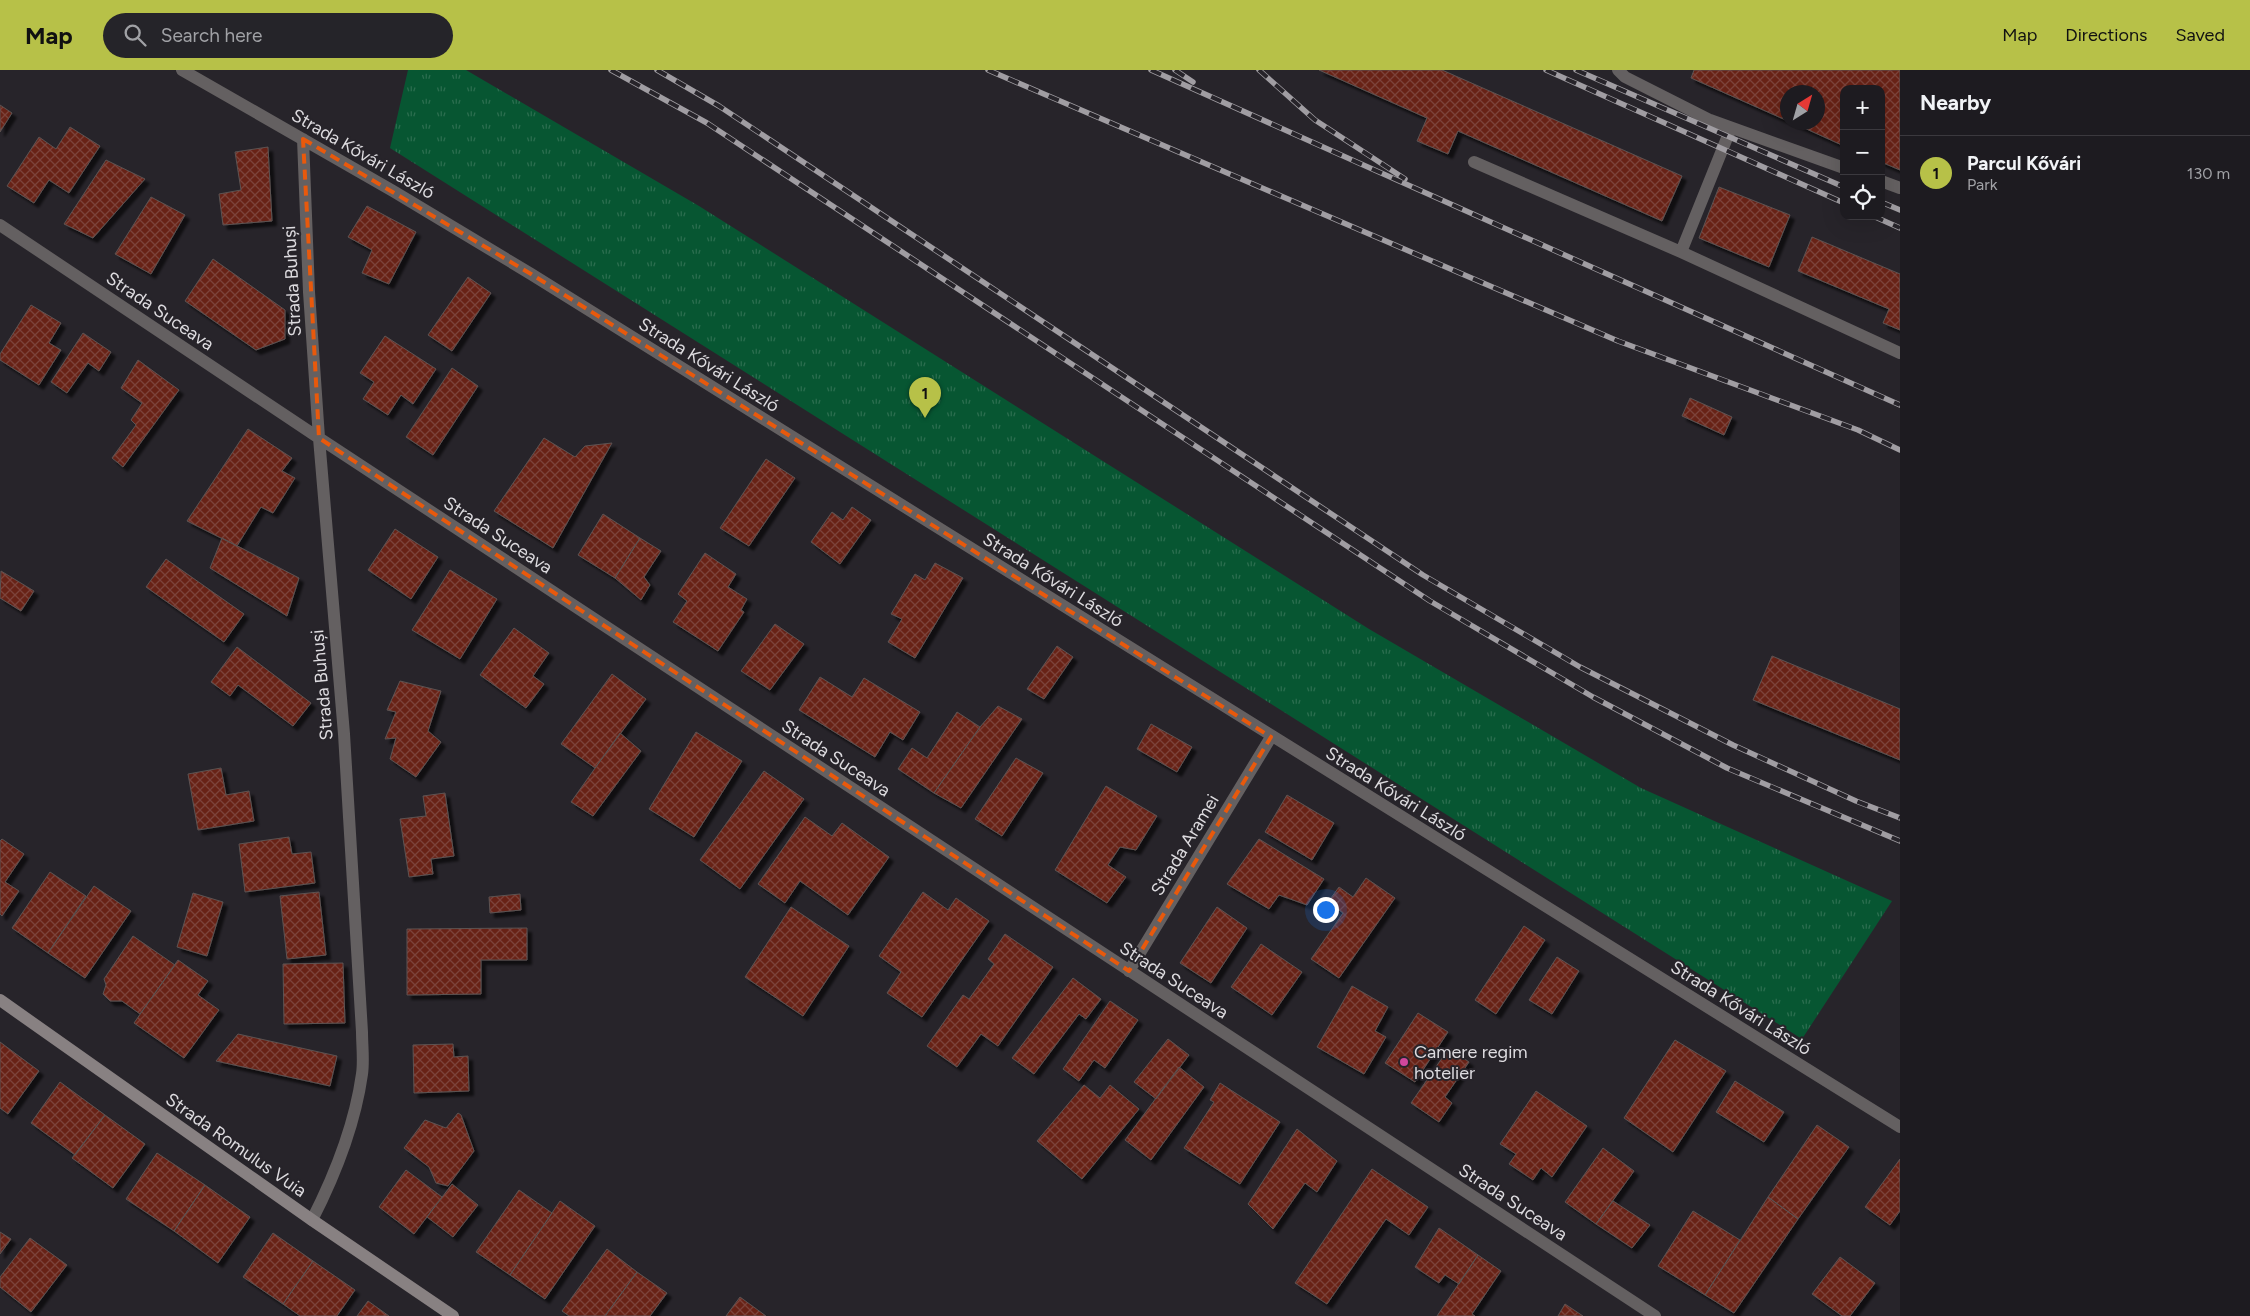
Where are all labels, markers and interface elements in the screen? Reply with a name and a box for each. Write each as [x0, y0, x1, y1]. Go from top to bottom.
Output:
search box [103, 13, 453, 58]
text: Map [25, 21, 73, 50]
icon: search [121, 21, 149, 49]
text: Search here [161, 24, 262, 47]
text: Map [2002, 24, 2037, 46]
text: Directions [2065, 24, 2147, 46]
text: Saved [2175, 24, 2225, 46]
north arrow [1780, 85, 1825, 130]
map controls [1840, 85, 1885, 220]
button: + [1840, 85, 1885, 130]
text: Nearby [1920, 90, 1991, 115]
street label: Strada Kővári László [288, 104, 438, 204]
button: − [1840, 130, 1885, 175]
text: Parcul Kővári [1967, 152, 2081, 175]
text: 1 [1933, 164, 1939, 183]
text: 130 m [2187, 164, 2230, 183]
button: locate [1840, 175, 1885, 220]
text: Park [1967, 175, 1997, 194]
street label: Strada Buhuși [278, 225, 306, 337]
street label: Strada Suceava [102, 267, 218, 355]
street label: Strada Kővári László [635, 313, 783, 417]
pin: 1 [909, 377, 941, 418]
street label: Strada Suceava [439, 492, 557, 578]
street label: Strada Kővári László [979, 528, 1127, 632]
street label: Strada Buhuși [306, 629, 338, 741]
street label: Strada Suceava [777, 715, 895, 801]
street label: Strada Kővári László [1322, 742, 1470, 846]
street label: Strada Aramei [1146, 790, 1224, 900]
your location [1313, 897, 1339, 923]
street label: Strada Suceava [1115, 937, 1233, 1023]
street label: Strada Kővári László [1667, 956, 1815, 1060]
place label: Camere regim hotelier [1414, 1041, 1528, 1084]
marker: Camere regim hotelier [1398, 1056, 1410, 1068]
street label: Strada Romulus Vuia [161, 1088, 311, 1202]
street label: Strada Suceava [1454, 1159, 1572, 1245]

